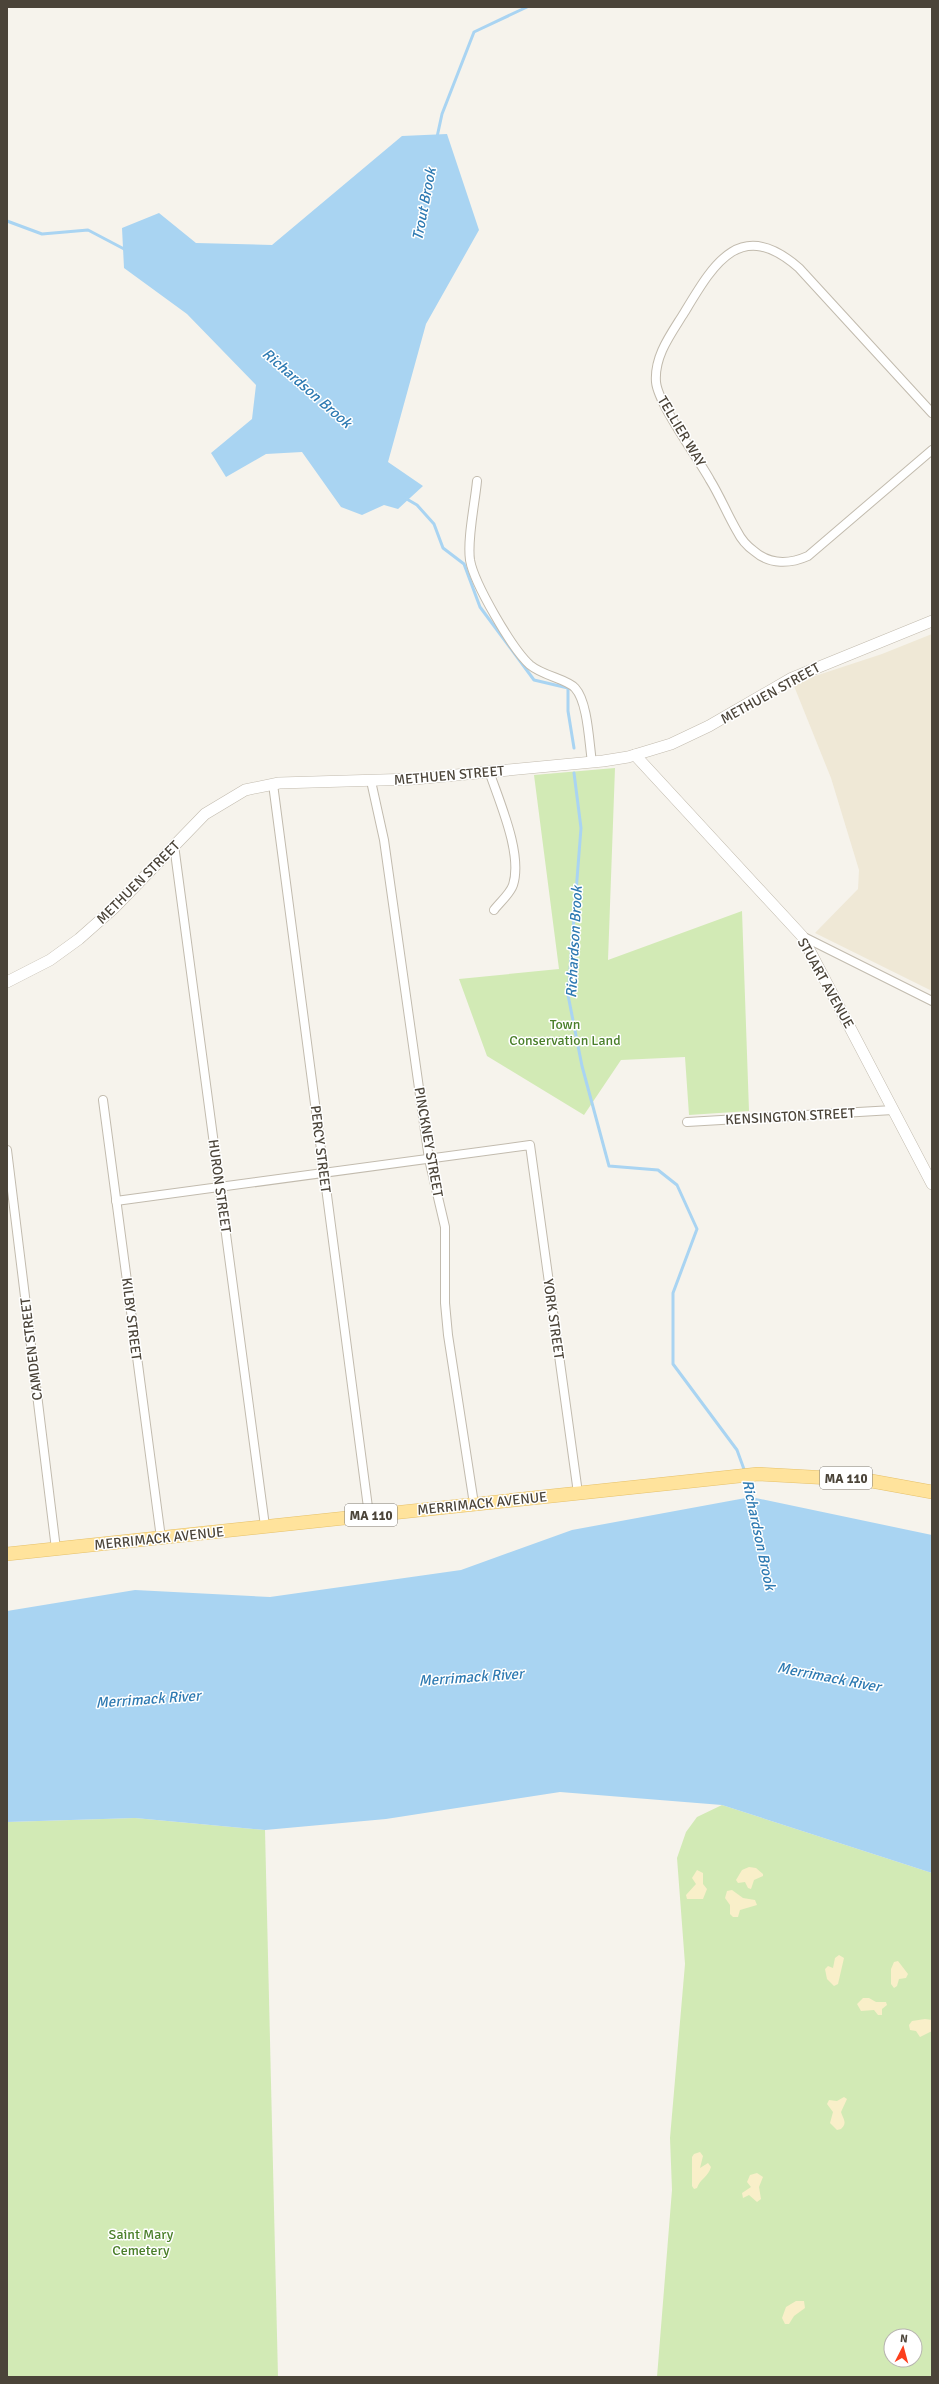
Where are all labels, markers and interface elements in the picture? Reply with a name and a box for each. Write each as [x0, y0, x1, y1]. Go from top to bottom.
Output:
water label: Trout Brook [408, 165, 440, 242]
water label: Richardson Brook [259, 344, 356, 433]
street label: TELLIER WAY [654, 393, 709, 470]
street label: METHUEN STREET [718, 659, 823, 728]
street label: METHUEN STREET [393, 762, 505, 789]
street label: METHUEN STREET [93, 837, 184, 928]
water label: Richardson Brook [562, 884, 586, 999]
street label: STUART AVENUE [794, 935, 857, 1031]
park label: Town Conservation Land [509, 1016, 621, 1049]
street label: PINCKNEY STREET [410, 1086, 447, 1199]
street label: PERCY STREET [307, 1104, 334, 1194]
street label: KENSINGTON STREET [725, 1105, 855, 1128]
street label: HURON STREET [205, 1138, 234, 1234]
street label: KILBY STREET [118, 1277, 145, 1362]
street label: YORK STREET [539, 1278, 568, 1361]
street label: CAMDEN STREET [17, 1297, 46, 1401]
road number: MA 110 [820, 1467, 872, 1489]
water label: Richardson Brook [739, 1478, 780, 1593]
street label: MERRIMACK AVENUE [416, 1488, 548, 1519]
road number: MA 110 [345, 1504, 397, 1526]
street label: MERRIMACK AVENUE [93, 1523, 225, 1554]
water label: Merrimack River [776, 1658, 885, 1696]
water label: Merrimack River [418, 1664, 526, 1690]
water label: Merrimack River [95, 1686, 203, 1712]
park label: Saint Mary Cemetery [109, 2226, 174, 2259]
north arrow [883, 2328, 923, 2368]
text: N [900, 2332, 908, 2345]

